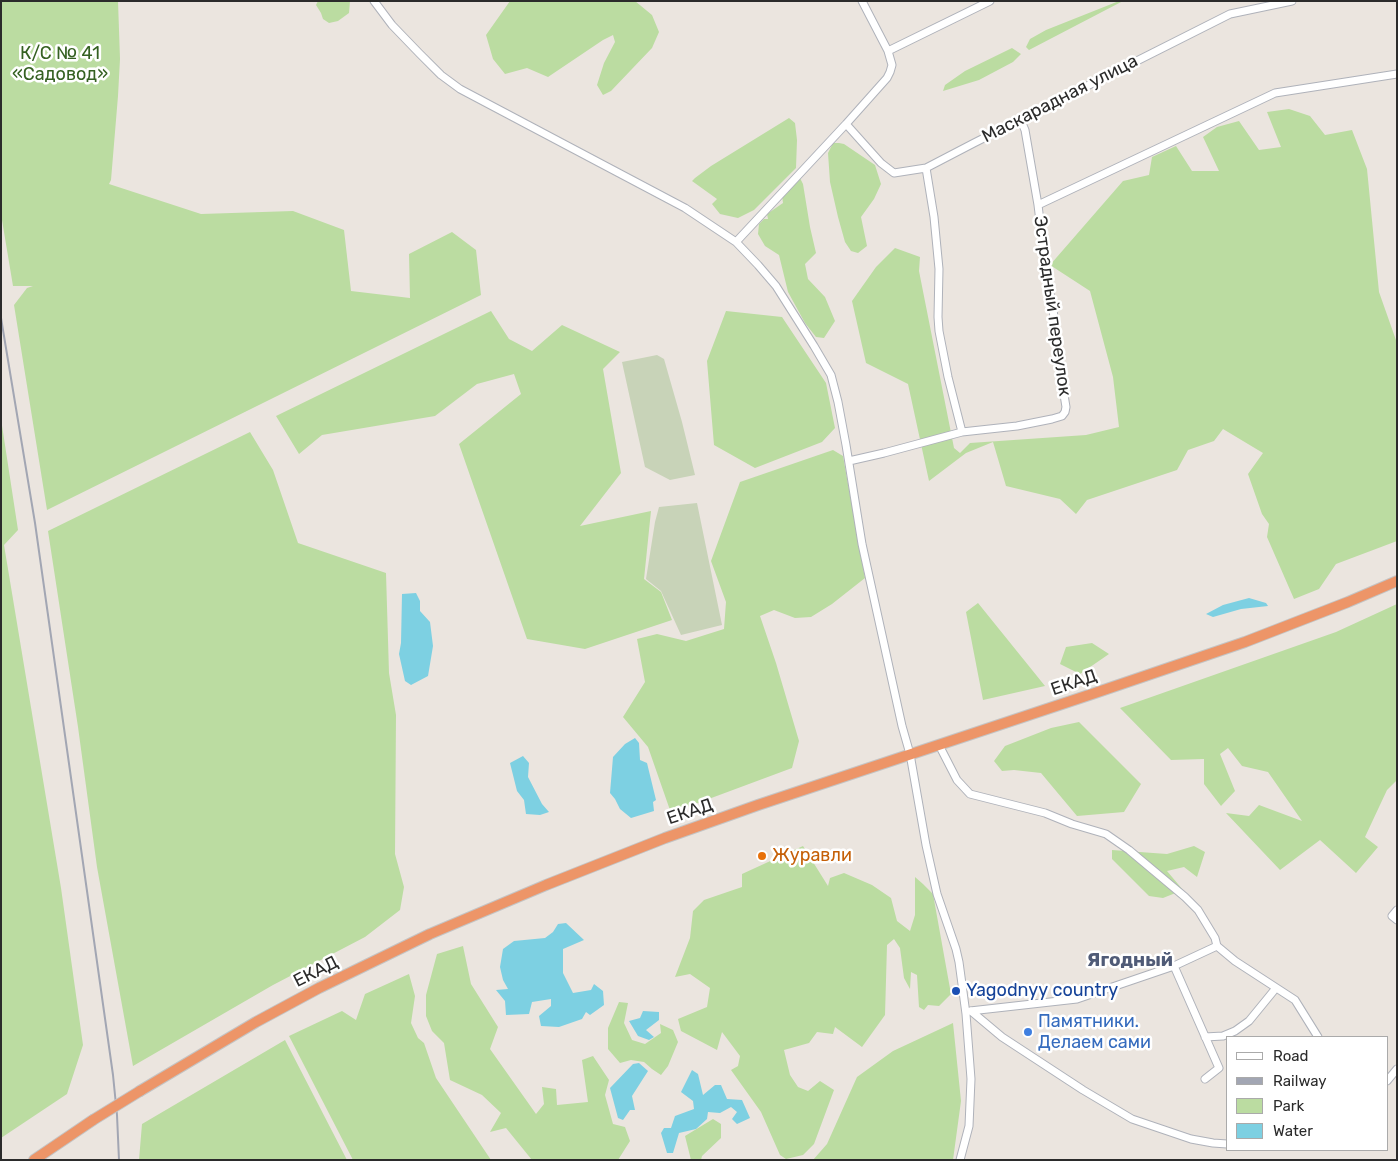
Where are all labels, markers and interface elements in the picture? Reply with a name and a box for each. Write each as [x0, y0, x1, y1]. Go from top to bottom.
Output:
park label: К/С № 41 «Садовод» [12, 43, 108, 86]
street label: Маскарадная улица [978, 50, 1142, 148]
street label: Эстрадный переулок [1029, 214, 1075, 398]
street label: ЕКАД [1048, 665, 1100, 701]
street label: ЕКАД [664, 794, 716, 830]
place label: Журавли [772, 845, 852, 867]
marker: Журавли [756, 850, 768, 862]
district label: Ягодный [1087, 950, 1173, 972]
street label: ЕКАД [290, 952, 342, 992]
place label: Yagodnyy country [966, 980, 1118, 1002]
marker: Yagodnyy country [950, 985, 962, 997]
place label: Памятники. Делаем сами [1038, 1011, 1151, 1054]
marker: Памятники. Делаем сами [1022, 1026, 1034, 1038]
legend [1226, 1036, 1388, 1151]
text: Road [1273, 1047, 1309, 1065]
text: Railway [1273, 1072, 1327, 1090]
text: Park [1273, 1097, 1304, 1115]
text: Water [1273, 1122, 1313, 1140]

